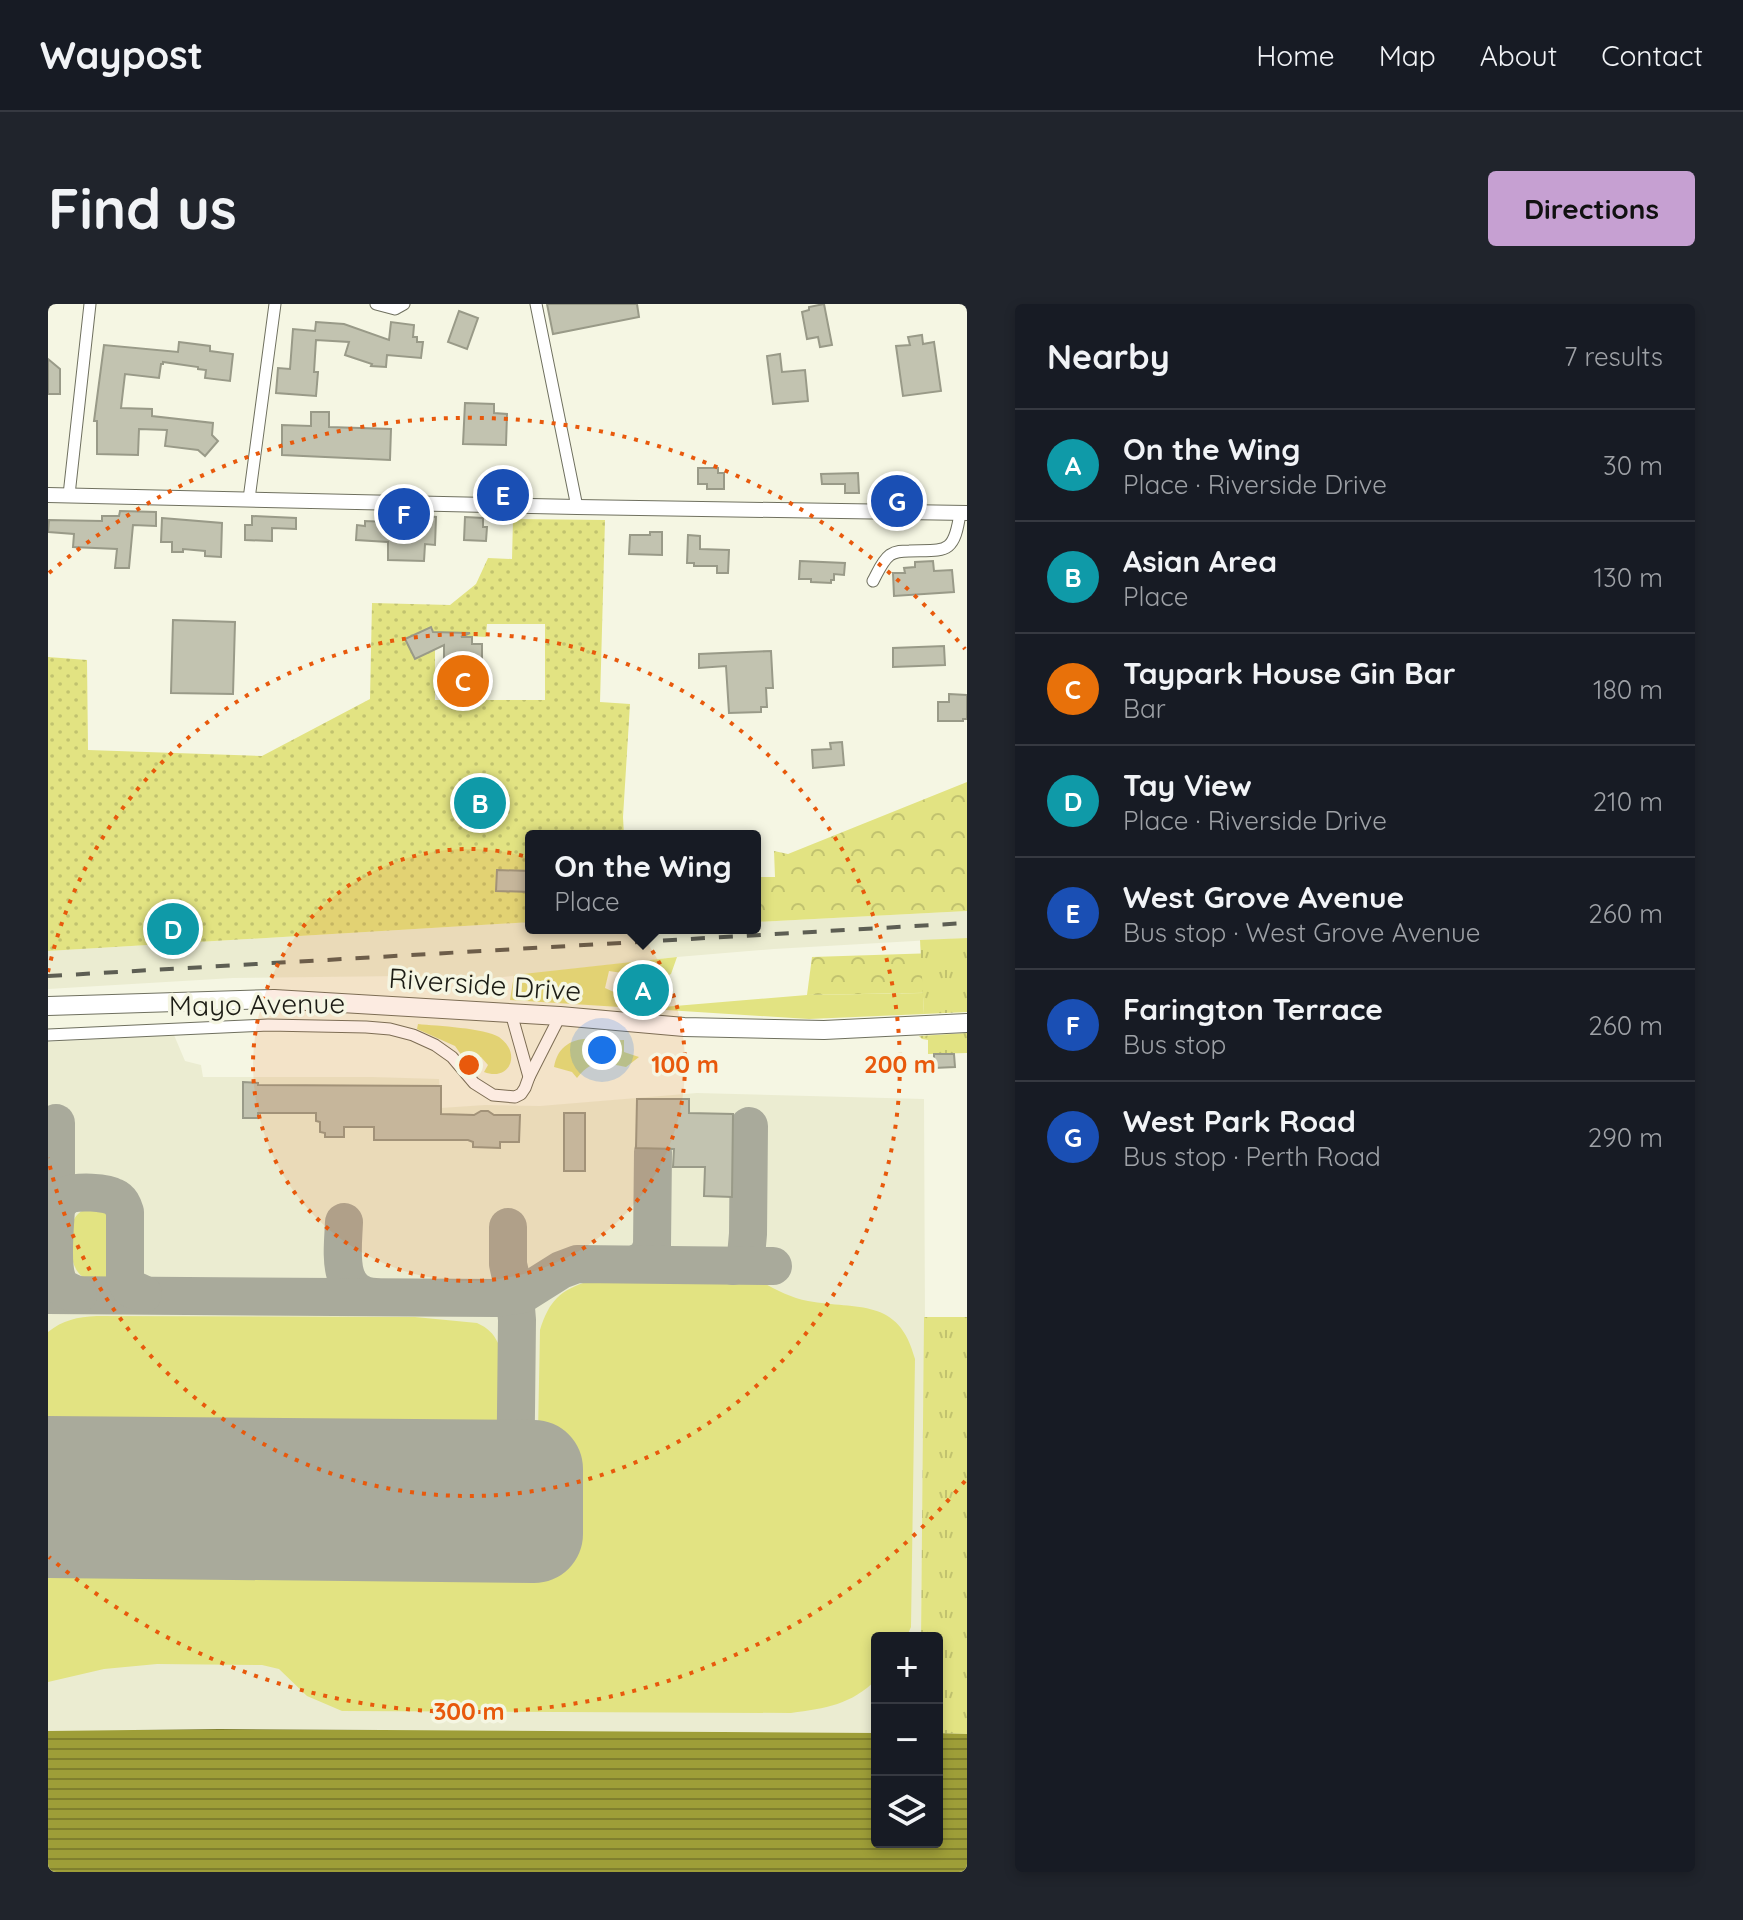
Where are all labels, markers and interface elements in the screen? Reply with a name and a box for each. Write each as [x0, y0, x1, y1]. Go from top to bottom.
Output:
text: Waypost [40, 31, 203, 79]
text: Home [1256, 38, 1335, 73]
text: Map [1379, 38, 1436, 73]
text: About [1480, 38, 1557, 73]
text: Contact [1601, 38, 1703, 73]
button: Directions [1488, 171, 1695, 246]
text: Find us [48, 173, 237, 243]
text: Nearby [1047, 335, 1170, 378]
text: 7 results [1564, 340, 1663, 373]
text: On the Wing [1123, 430, 1300, 468]
text: A [1065, 449, 1081, 482]
text: 30 m [1603, 449, 1663, 482]
pin: E [477, 465, 529, 525]
text: Place · Riverside Drive [1123, 468, 1387, 501]
pin: G [871, 471, 923, 531]
pin: F [378, 484, 430, 544]
text: Asian Area [1123, 542, 1277, 580]
text: B [1064, 561, 1082, 594]
text: 130 m [1593, 561, 1663, 594]
text: Place [1123, 580, 1188, 613]
pin: C [437, 651, 489, 711]
text: Taypark House Gin Bar [1123, 654, 1456, 692]
text: C [1065, 673, 1081, 706]
text: 180 m [1593, 673, 1663, 706]
text: Bar [1123, 692, 1166, 725]
text: Tay View [1123, 766, 1252, 804]
pin: B [454, 773, 506, 833]
text: D [1064, 785, 1082, 818]
text: 210 m [1593, 785, 1663, 818]
text: Place · Riverside Drive [1123, 804, 1387, 837]
popup [525, 830, 761, 934]
text: On the Wing [554, 847, 732, 885]
text: West Grove Avenue [1123, 878, 1404, 916]
text: Place [554, 885, 620, 918]
text: E [1066, 897, 1080, 930]
text: 260 m [1588, 897, 1663, 930]
pin: D [147, 899, 199, 959]
text: Bus stop · West Grove Avenue [1123, 916, 1481, 949]
street label: Riverside Drive [388, 960, 582, 1008]
pin: A [617, 960, 669, 1020]
street label: Mayo Avenue [169, 985, 345, 1023]
text: Farington Terrace [1123, 990, 1383, 1028]
text: F [1066, 1009, 1080, 1042]
text: 260 m [1588, 1009, 1663, 1042]
text: Bus stop [1123, 1028, 1226, 1061]
your location [582, 1030, 622, 1070]
text: 100 m [651, 1049, 719, 1079]
text: 200 m [864, 1049, 936, 1079]
centre of rings [455, 1051, 483, 1079]
text: West Park Road [1123, 1102, 1356, 1140]
text: G [1064, 1121, 1082, 1154]
text: 290 m [1588, 1121, 1663, 1154]
text: Bus stop · Perth Road [1123, 1140, 1381, 1173]
map controls [871, 1632, 943, 1848]
button: + [871, 1632, 943, 1704]
text: 300 m [433, 1696, 505, 1726]
button: − [871, 1704, 943, 1776]
button: layers [871, 1776, 943, 1848]

